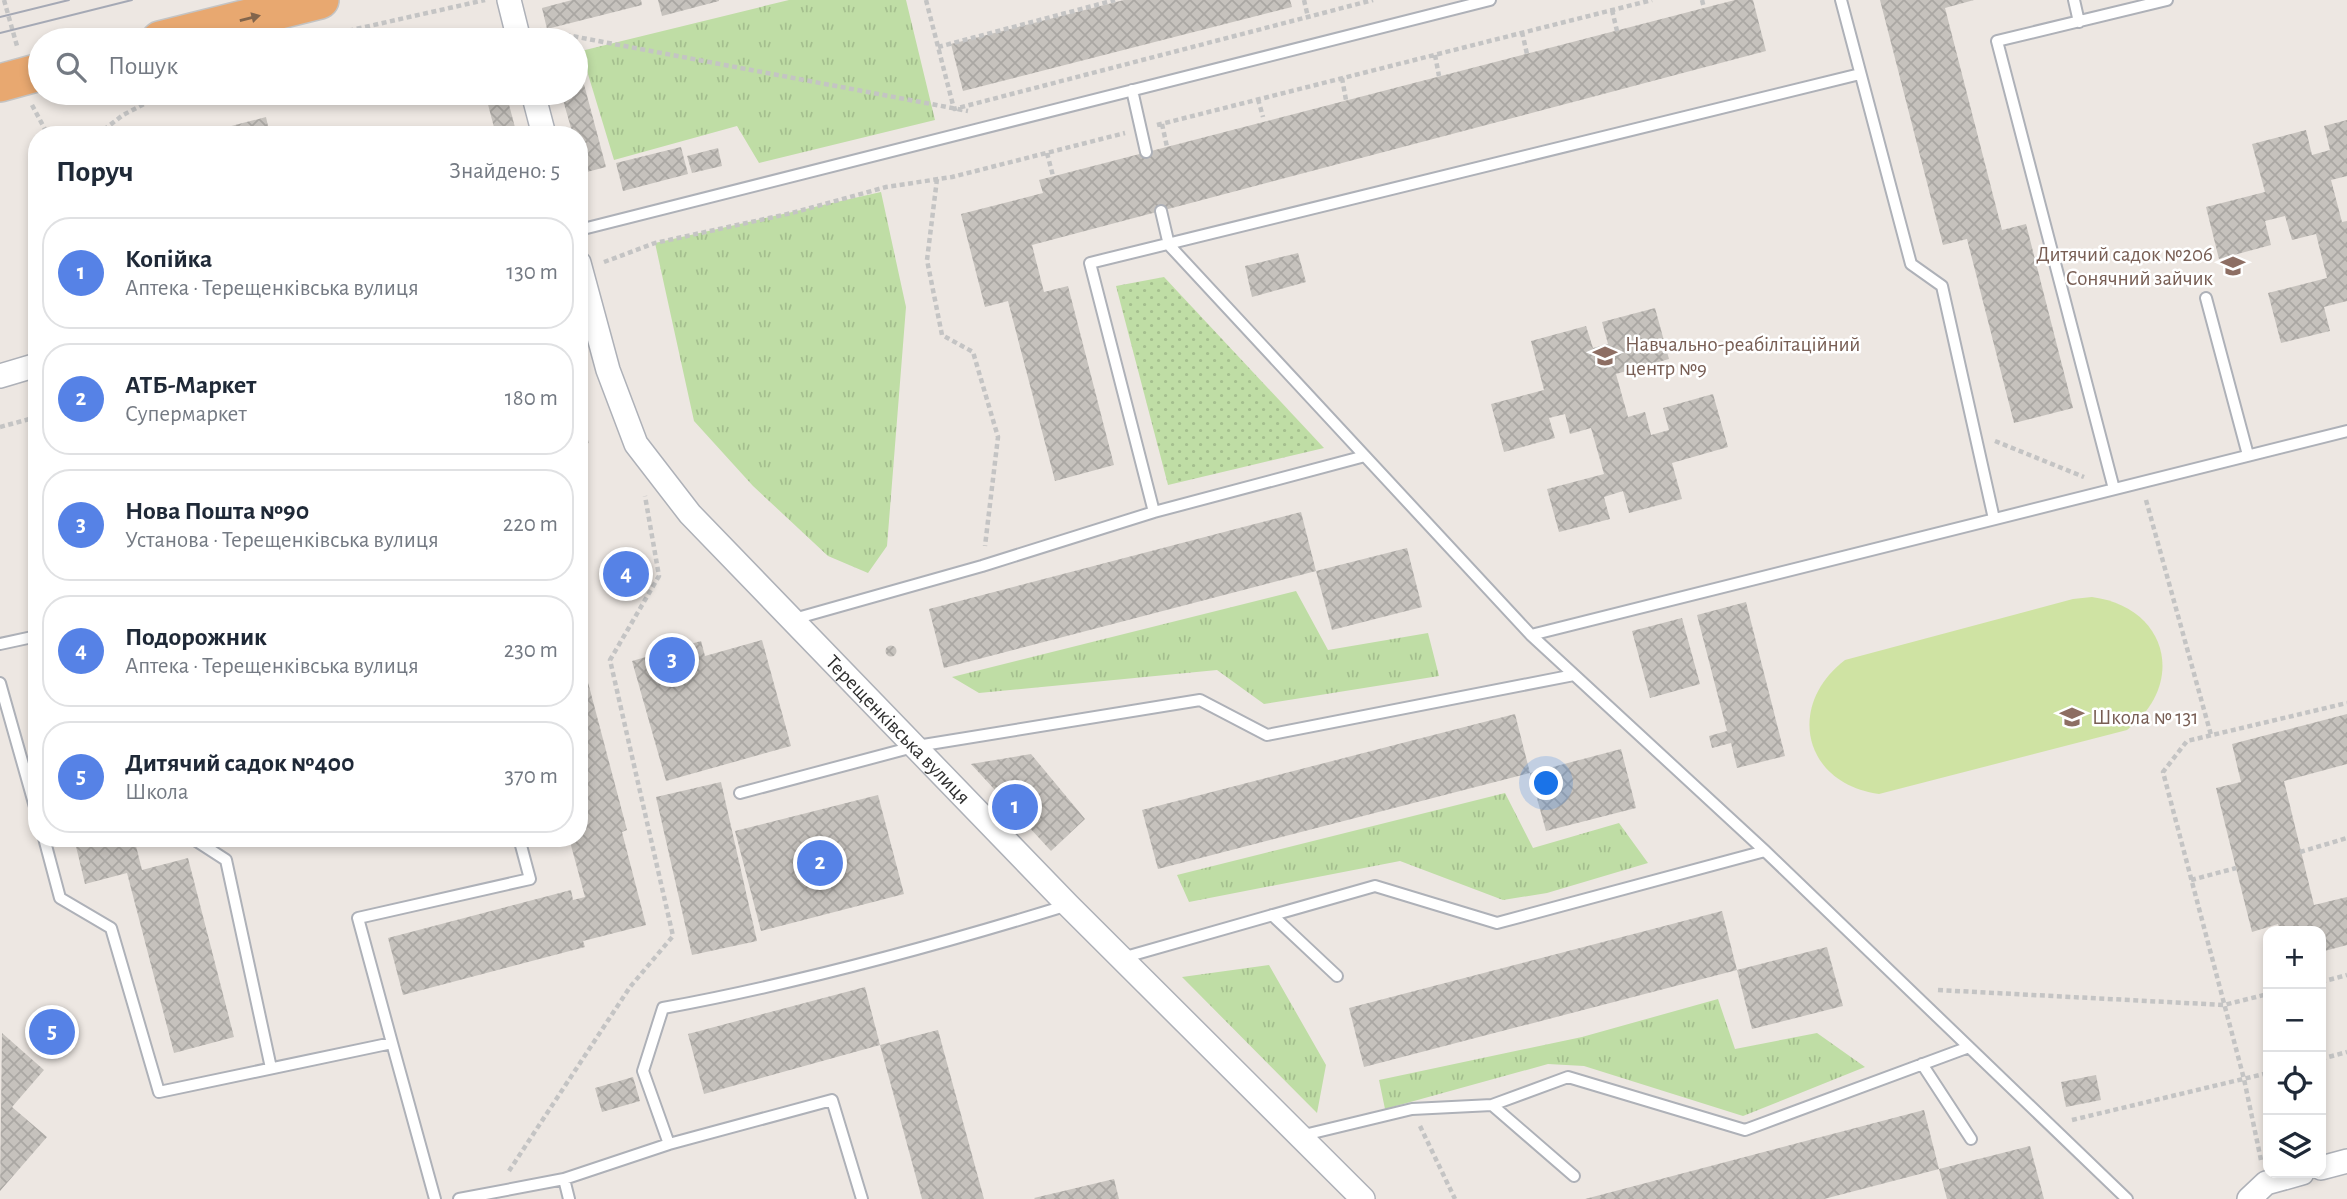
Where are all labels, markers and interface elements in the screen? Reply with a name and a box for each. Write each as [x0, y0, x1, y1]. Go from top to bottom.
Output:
one-way arrow [239, 12, 261, 23]
search box [28, 28, 588, 105]
icon: search [52, 48, 90, 86]
text: Пошук [108, 53, 178, 79]
text: Поруч [56, 157, 134, 187]
text: Знайдено: 5 [449, 160, 560, 183]
place label: Дитячий садок №206 Сонячний зайчик [2036, 244, 2213, 289]
text: Копійка [125, 246, 212, 272]
school or university icon: Дитячий садок №206 Сонячний зайчик [2219, 252, 2247, 280]
text: 1 [77, 261, 85, 284]
text: 130 m [506, 261, 558, 284]
text: Аптека · Терещенківська вулиця [125, 277, 419, 300]
place label: Навчально-реабілітаційний центр №9 [1625, 334, 1860, 379]
school or university icon: Навчально-реабілітаційний центр №9 [1591, 342, 1619, 370]
text: АТБ-Маркет [125, 372, 257, 398]
text: 2 [76, 387, 86, 410]
text: 180 m [505, 387, 558, 410]
text: Супермаркет [125, 403, 247, 426]
text: Нова Пошта №90 [125, 498, 309, 524]
text: 3 [76, 513, 86, 536]
text: 220 m [503, 513, 558, 536]
text: Установа · Терещенківська вулиця [125, 529, 439, 552]
pin: 4 [603, 548, 649, 600]
text: Подорожник [125, 624, 267, 650]
pin: 3 [649, 634, 695, 686]
text: 4 [75, 639, 87, 662]
text: 230 m [504, 639, 558, 662]
street label: Терещенківська вулиця [822, 651, 975, 808]
text: Аптека · Терещенківська вулиця [125, 655, 419, 678]
school or university icon: Школа № 131 [2058, 703, 2086, 731]
place label: Школа № 131 [2092, 707, 2198, 728]
text: Дитячий садок №400 [125, 750, 355, 776]
text: 5 [76, 765, 86, 788]
text: 370 m [505, 765, 558, 788]
your location [1529, 766, 1563, 800]
text: Школа [125, 781, 189, 804]
pin: 1 [992, 781, 1038, 833]
pin: 2 [797, 837, 843, 889]
map controls [2263, 926, 2326, 1178]
button: + [2263, 926, 2326, 989]
button: − [2263, 989, 2326, 1052]
pin: 5 [29, 1006, 75, 1058]
button: locate [2263, 1052, 2326, 1115]
button: layers [2263, 1115, 2326, 1178]

